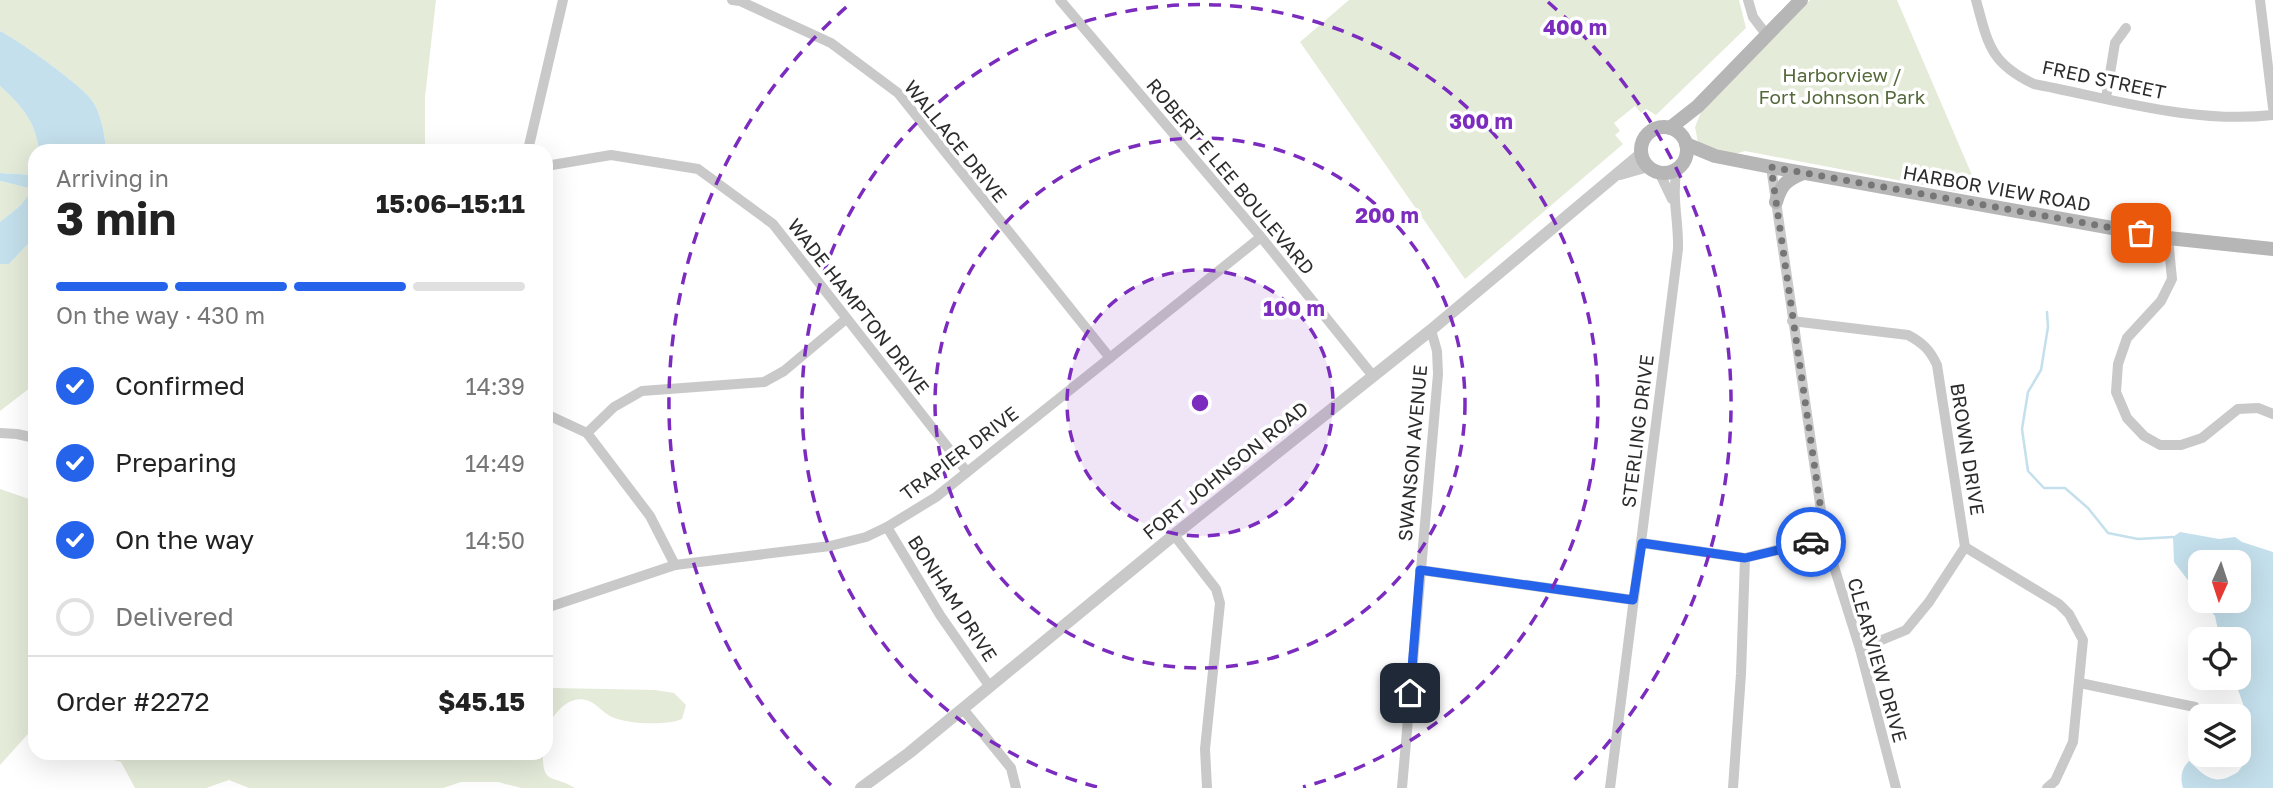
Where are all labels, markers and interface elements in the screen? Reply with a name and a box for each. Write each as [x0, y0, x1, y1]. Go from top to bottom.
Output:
text: 400 m [1543, 14, 1607, 40]
street label: FRED STREET [2040, 55, 2168, 103]
park label: Harborview / Fort Johnson Park [1758, 63, 1926, 108]
street label: ROBERT E LEE BOULEVARD [1142, 73, 1320, 279]
street label: WALLACE DRIVE [900, 75, 1012, 207]
text: 300 m [1449, 108, 1513, 134]
street label: HARBOR VIEW ROAD [1901, 160, 2093, 216]
text: Arriving in [56, 164, 169, 192]
text: 15:06–15:11 [376, 188, 525, 219]
text: 3 min [56, 190, 176, 245]
text: 200 m [1355, 202, 1419, 228]
pin [2111, 203, 2171, 263]
street label: WADE HAMPTON DRIVE [783, 214, 935, 398]
icon: bag [2122, 214, 2160, 252]
text: 100 m [1263, 295, 1325, 321]
text: On the way · 430 m [56, 301, 265, 329]
street label: STERLING DRIVE [1616, 353, 1658, 509]
street label: SWANSON AVENUE [1393, 364, 1431, 542]
icon: check [56, 367, 94, 405]
text: Confirmed [115, 370, 245, 401]
text: 14:39 [466, 372, 525, 400]
street label: BROWN DRIVE [1946, 381, 1990, 517]
centre of rings [1188, 391, 1212, 415]
street label: FORT JOHNSON ROAD [1138, 396, 1312, 544]
street label: TRAPIER DRIVE [896, 401, 1022, 505]
icon: check [56, 444, 94, 482]
text: Preparing [115, 447, 237, 478]
text: 14:49 [465, 449, 525, 477]
courier [1776, 507, 1846, 577]
icon: check [56, 521, 94, 559]
icon: car [1792, 523, 1830, 561]
text: On the way [115, 524, 254, 555]
text: 14:50 [465, 526, 525, 554]
street label: BONHAM DRIVE [904, 531, 1002, 665]
north arrow [2188, 550, 2250, 612]
map controls [2188, 550, 2251, 767]
street label: CLEARVIEW DRIVE [1843, 575, 1913, 745]
text: Delivered [115, 601, 234, 632]
button: locate [2188, 627, 2251, 690]
pin [1380, 663, 1440, 723]
icon: home [1391, 674, 1429, 712]
text: Order #2272 [56, 686, 210, 717]
text: $45.15 [438, 686, 525, 717]
button: layers [2188, 704, 2251, 767]

